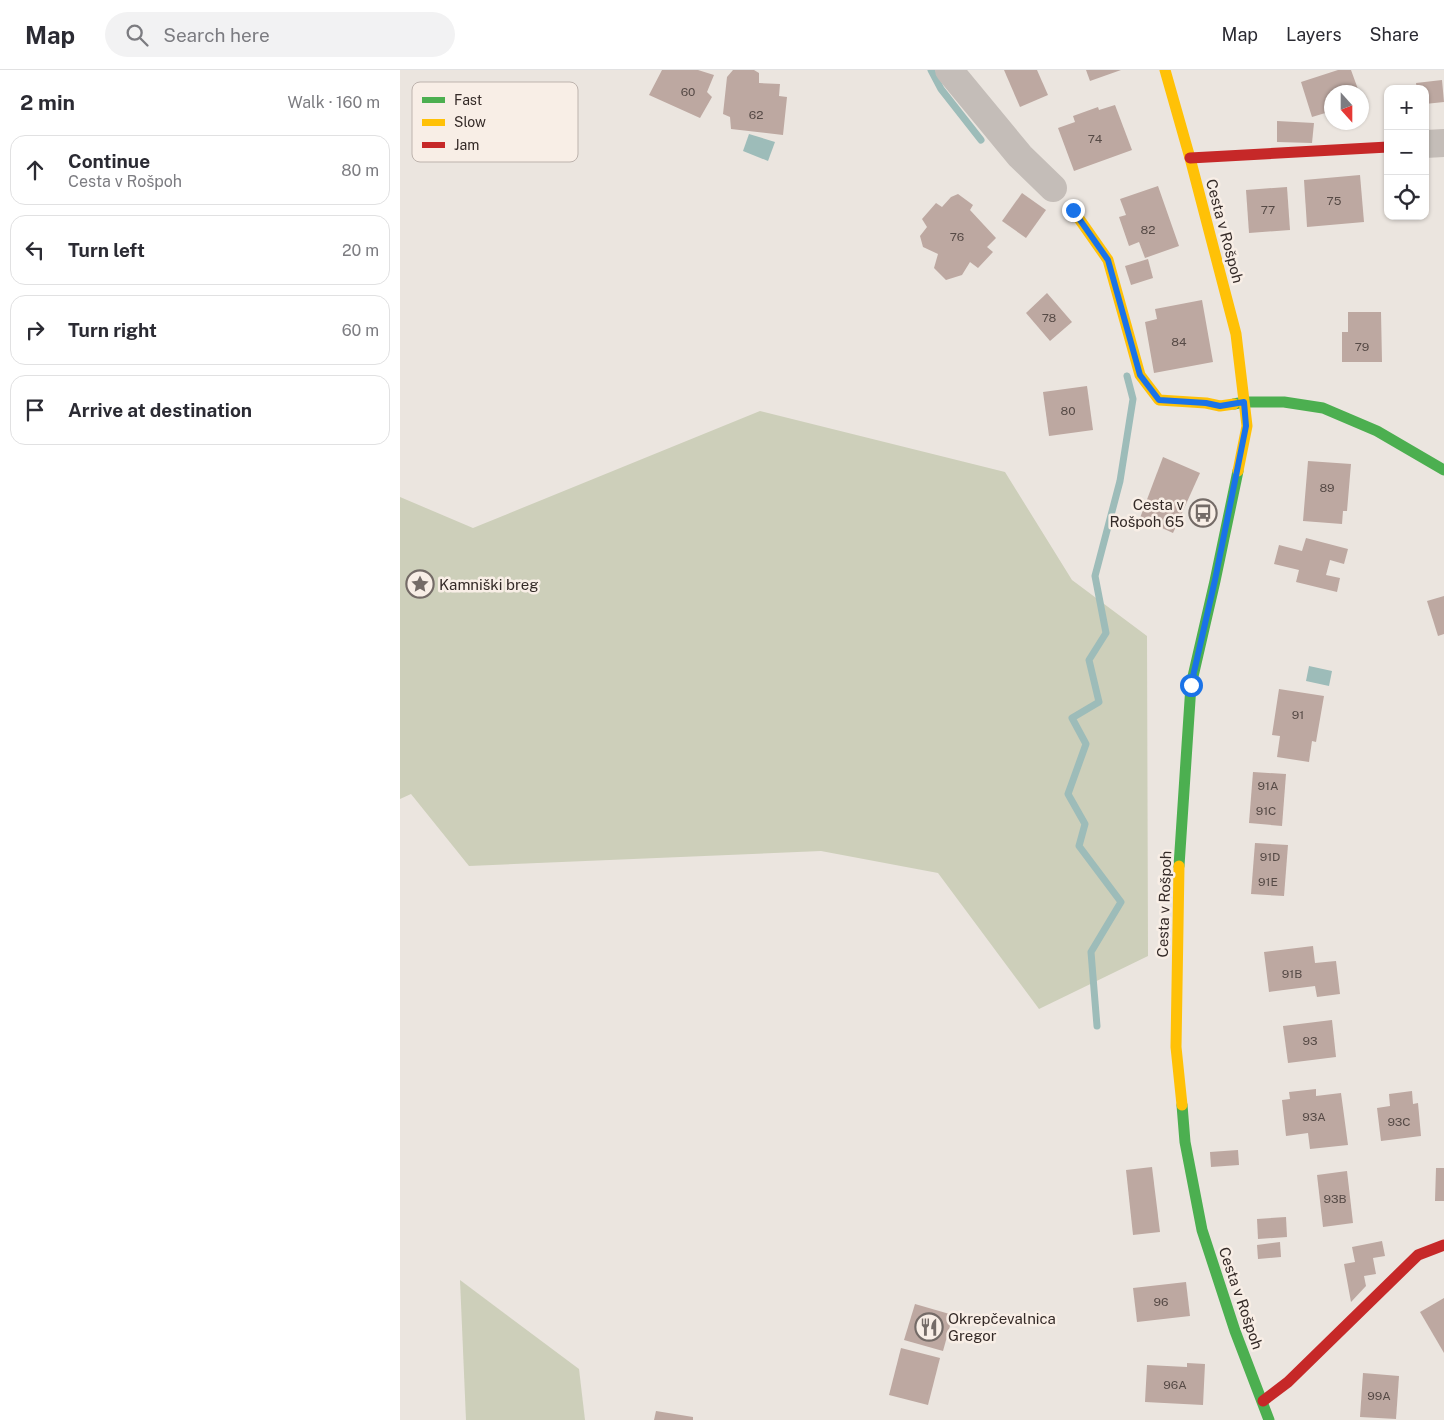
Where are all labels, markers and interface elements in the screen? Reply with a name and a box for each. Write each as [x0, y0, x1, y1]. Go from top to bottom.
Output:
search box [105, 12, 455, 57]
text: Map [25, 21, 75, 49]
icon: search [123, 21, 151, 49]
text: Search here [163, 24, 270, 46]
text: Map [1222, 24, 1258, 45]
text: Layers [1286, 24, 1342, 45]
text: Share [1370, 24, 1419, 45]
legend [412, 82, 578, 162]
house number: 60 [681, 85, 695, 99]
north arrow [1324, 85, 1369, 130]
map controls [1384, 85, 1429, 220]
button: + [1384, 85, 1429, 130]
text: 2 min [20, 90, 75, 115]
text: Fast [454, 92, 482, 108]
text: Walk · 160 m [288, 93, 380, 112]
house number: 62 [749, 108, 763, 122]
text: Slow [454, 114, 486, 130]
button: − [1384, 130, 1429, 175]
house number: 74 [1088, 132, 1103, 146]
text: Jam [454, 137, 479, 153]
text: Continue [68, 150, 150, 172]
icon: ahead [21, 156, 49, 184]
text: 80 m [341, 161, 379, 180]
text: Cesta v Rošpoh [68, 172, 182, 191]
button: locate [1384, 175, 1429, 220]
street label: Cesta v Rošpoh [1203, 177, 1247, 285]
house number: 75 [1327, 194, 1342, 208]
route end [1062, 199, 1085, 222]
house number: 77 [1261, 203, 1275, 217]
house number: 82 [1141, 223, 1155, 237]
house number: 76 [950, 230, 964, 244]
icon: left [21, 236, 49, 264]
text: Turn left [68, 239, 145, 261]
text: 20 m [342, 241, 379, 260]
house number: 78 [1042, 311, 1057, 325]
icon: right [21, 316, 49, 344]
text: Turn right [68, 319, 157, 341]
text: 60 m [342, 321, 379, 340]
house number: 84 [1171, 335, 1187, 349]
house number: 79 [1355, 340, 1369, 354]
icon: arrive [21, 396, 49, 424]
text: Arrive at destination [68, 399, 252, 421]
house number: 80 [1060, 404, 1076, 418]
house number: 89 [1319, 481, 1335, 495]
place label: Cesta v Rošpoh 65 [1109, 496, 1184, 530]
bus stop icon: Cesta v Rošpoh 65 [1188, 498, 1218, 528]
place icon: Kamniški breg [405, 569, 435, 599]
place label: Kamniški breg [439, 576, 539, 593]
route start [1180, 674, 1203, 697]
house number: 91 [1292, 708, 1304, 722]
house number: 91A [1258, 779, 1279, 793]
house number: 91C [1256, 804, 1276, 818]
street label: Cesta v Rošpoh [1154, 850, 1174, 958]
house number: 91D [1260, 850, 1280, 864]
house number: 91E [1258, 875, 1278, 889]
house number: 91B [1282, 967, 1302, 981]
house number: 93 [1303, 1034, 1317, 1048]
house number: 93A [1302, 1110, 1326, 1124]
house number: 93C [1387, 1115, 1411, 1129]
house number: 93B [1323, 1192, 1347, 1206]
street label: Cesta v Rošpoh [1216, 1245, 1266, 1351]
house number: 96 [1154, 1295, 1168, 1309]
place label: Okrepčevalnica Gregor [948, 1310, 1056, 1344]
restaurant icon: Okrepčevalnica Gregor [914, 1312, 944, 1342]
house number: 96A [1163, 1378, 1187, 1392]
house number: 99A [1367, 1389, 1391, 1403]

